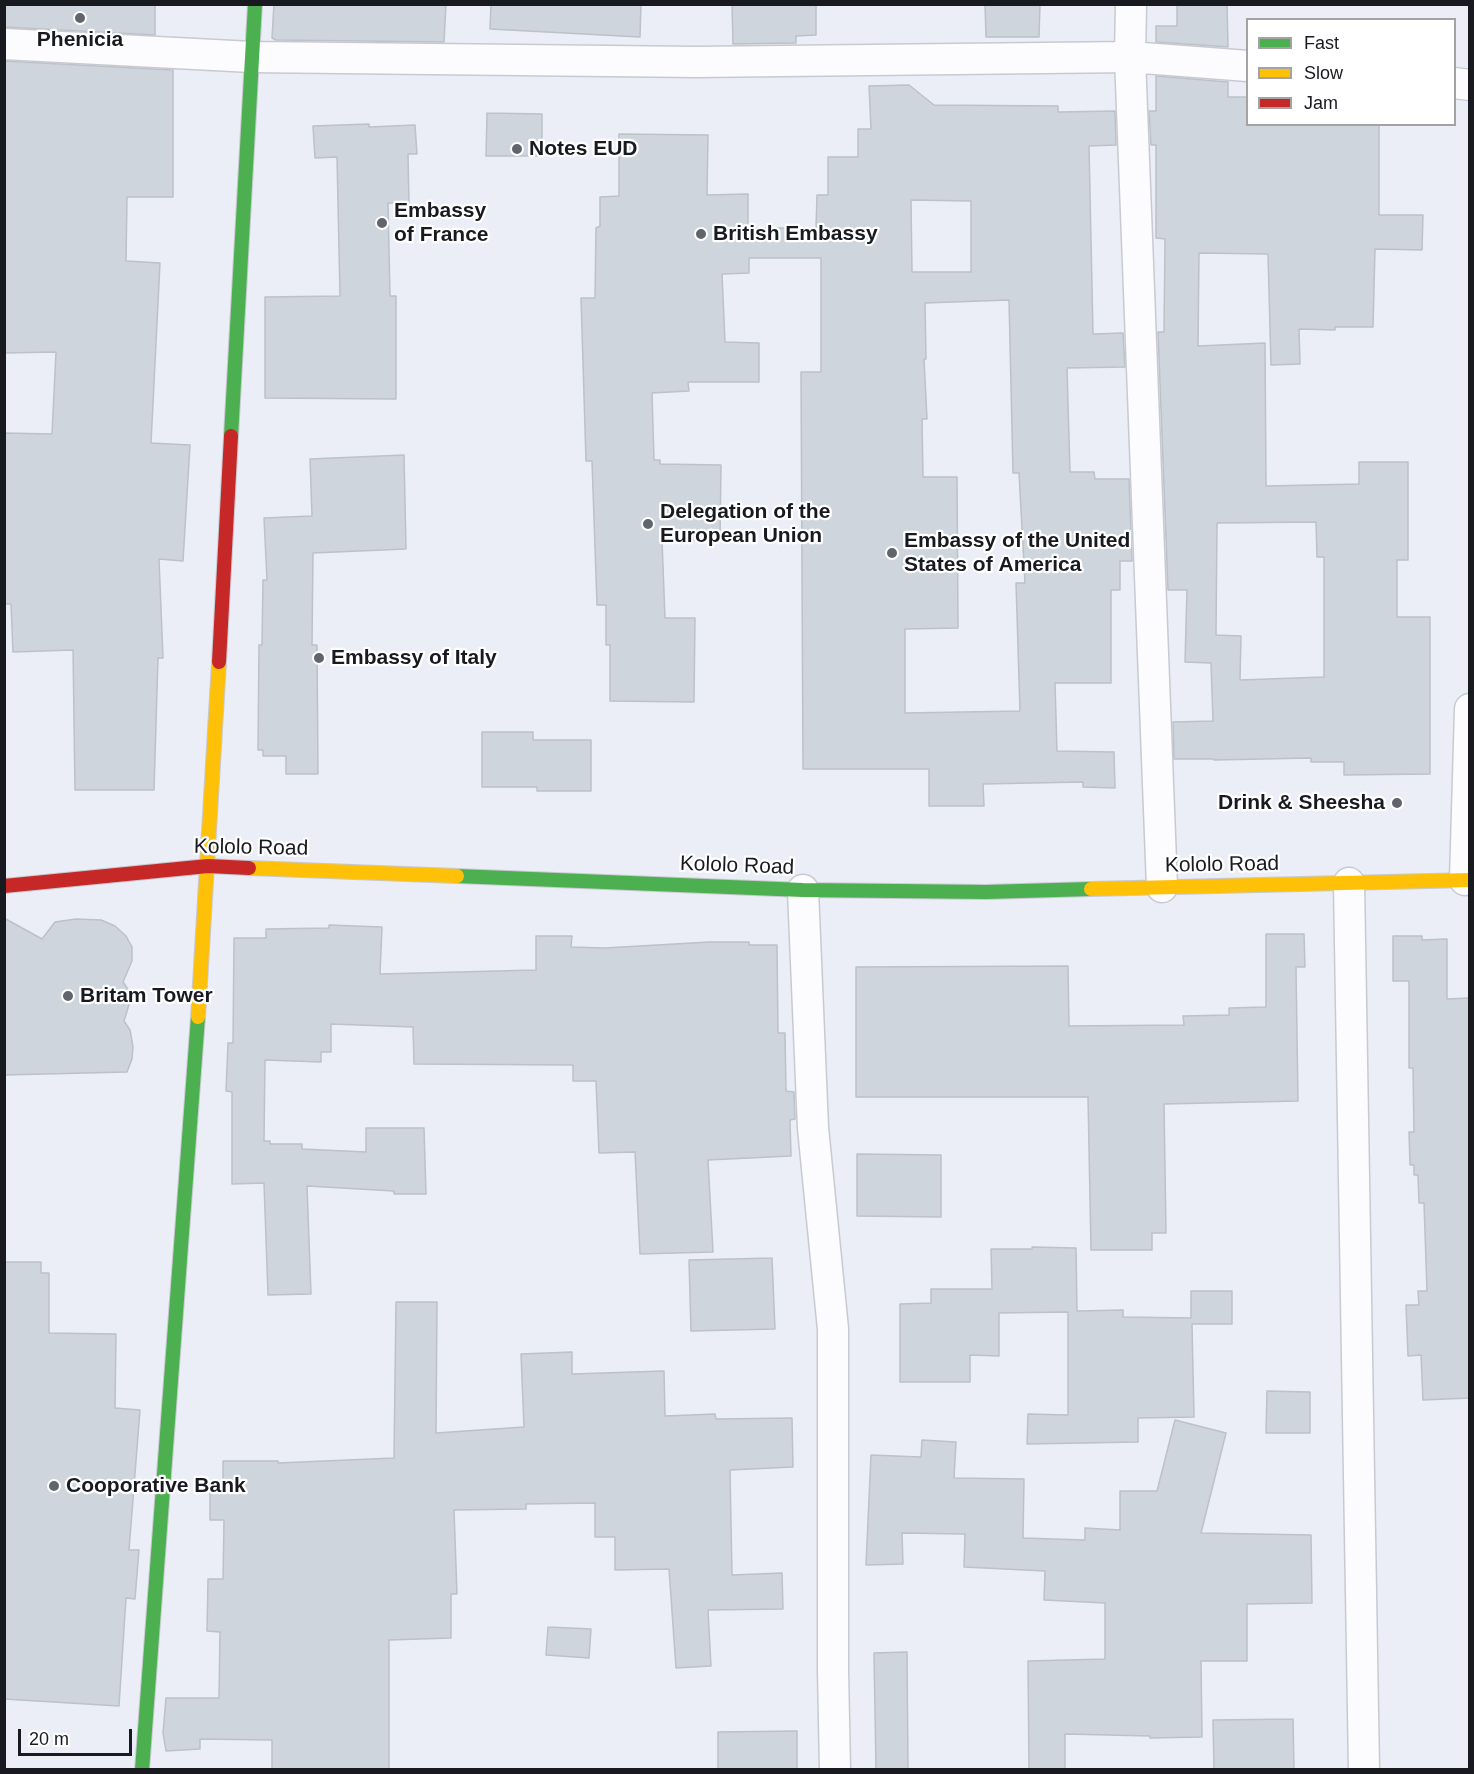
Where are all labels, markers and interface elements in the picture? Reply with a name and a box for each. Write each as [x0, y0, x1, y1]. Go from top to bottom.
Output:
marker: Phenicia [73, 11, 87, 25]
legend [1246, 18, 1456, 126]
place label: Phenicia [37, 27, 123, 53]
text: Fast [1304, 33, 1339, 53]
text: Slow [1304, 63, 1343, 83]
text: Jam [1304, 93, 1338, 113]
place label: Notes EUD [529, 136, 638, 162]
marker: Notes EUD [510, 142, 524, 156]
place label: Embassy of France [394, 198, 489, 248]
marker: Embassy of France [375, 216, 389, 230]
place label: British Embassy [713, 221, 878, 247]
marker: British Embassy [694, 227, 708, 241]
place label: Delegation of the European Union [660, 499, 830, 549]
marker: Delegation of the European Union [641, 517, 655, 531]
place label: Embassy of the United States of America [904, 528, 1130, 578]
marker: Embassy of the United States of America [885, 546, 899, 560]
place label: Embassy of Italy [331, 645, 497, 671]
marker: Embassy of Italy [312, 651, 326, 665]
place label: Drink & Sheesha [1218, 790, 1385, 816]
marker: Drink & Sheesha [1390, 796, 1404, 810]
street label: Kololo Road [194, 834, 308, 862]
street label: Kololo Road [679, 851, 795, 881]
street label: Kololo Road [1165, 851, 1279, 879]
place label: Britam Tower [80, 983, 213, 1009]
marker: Britam Tower [61, 989, 75, 1003]
place label: Cooporative Bank [66, 1473, 246, 1499]
marker: Cooporative Bank [47, 1479, 61, 1493]
scale bar [21, 1717, 135, 1755]
text: 20 m [29, 1729, 69, 1749]

